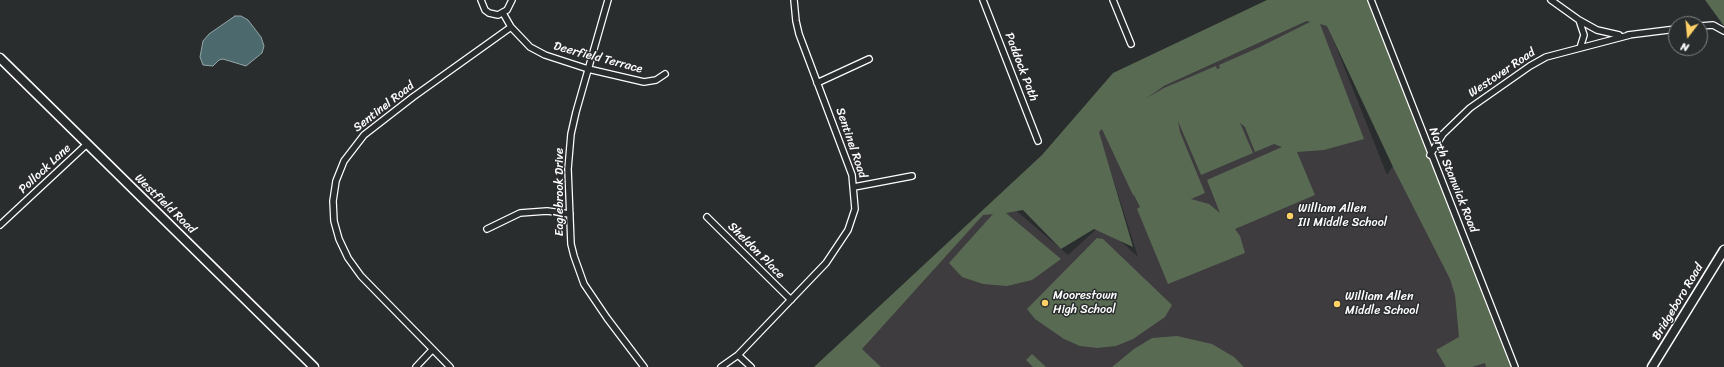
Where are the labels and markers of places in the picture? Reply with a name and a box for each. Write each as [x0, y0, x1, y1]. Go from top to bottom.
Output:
place label: William Allen III Middle School [1298, 202, 1387, 230]
marker: William Allen III Middle School [1285, 211, 1295, 221]
place label: Moorestown High School [1053, 289, 1117, 317]
place label: William Allen Middle School [1345, 290, 1419, 318]
marker: Moorestown High School [1040, 298, 1050, 308]
marker: William Allen Middle School [1332, 299, 1342, 309]

